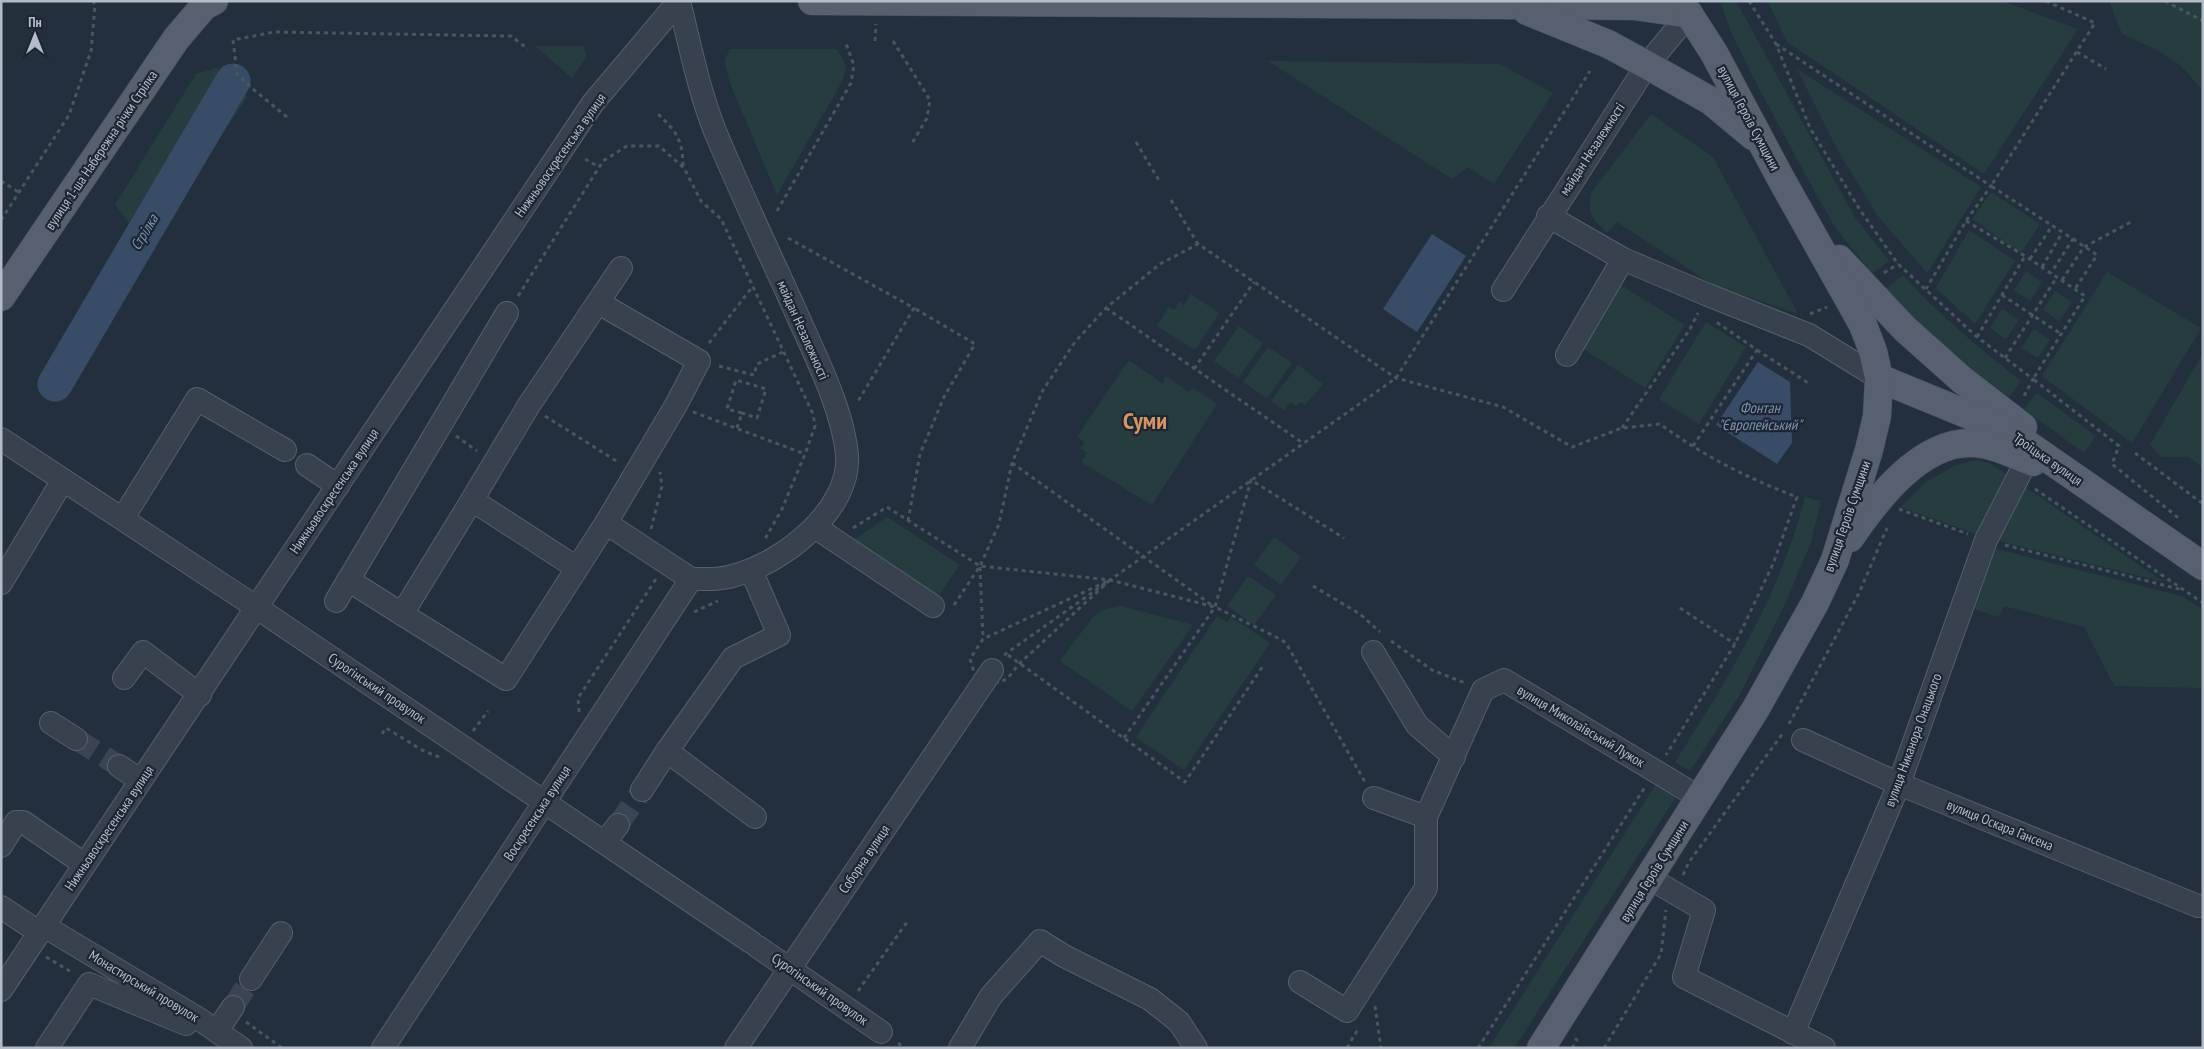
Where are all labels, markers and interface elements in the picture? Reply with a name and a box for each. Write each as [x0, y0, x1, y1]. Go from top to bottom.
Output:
north arrow [10, 10, 60, 60]
text: Пн [28, 13, 42, 31]
street label: вулиця Героїв Сумщини [1714, 62, 1784, 174]
street label: вулиця 1-ша Набережна річки Стрілка [41, 67, 161, 233]
street label: Нижньовоскресенська вулиця [510, 89, 610, 221]
street label: майдан Незалежності [1555, 99, 1629, 199]
water label: Стрілка [126, 211, 162, 253]
street label: майдан Незалежності [773, 277, 833, 383]
water label: Фонтан "Європейський" [1718, 398, 1804, 434]
district label: Суми [1123, 405, 1167, 436]
street label: Нижньовоскресенська вулиця [285, 425, 383, 557]
street label: Троїцька вулиця [2010, 429, 2086, 489]
street label: вулиця Героїв Сумщини [1820, 458, 1874, 574]
street label: Сурогінський провулок [325, 649, 430, 728]
street label: вулиця Никанора Онацького [1880, 671, 1946, 809]
street label: вулиця Миколаївський Лужок [1514, 681, 1649, 772]
street label: Нижньовоскресенська вулиця [60, 762, 158, 894]
street label: Воскресенська вулиця [500, 762, 574, 864]
street label: вулиця Оскара Гансена [1944, 795, 2056, 855]
street label: вулиця Героїв Сумщини [1616, 817, 1692, 925]
street label: Соборна вулиця [834, 821, 894, 897]
street label: Монастирський провулок [86, 946, 203, 1026]
street label: Сурогінський провулок [768, 949, 872, 1029]

